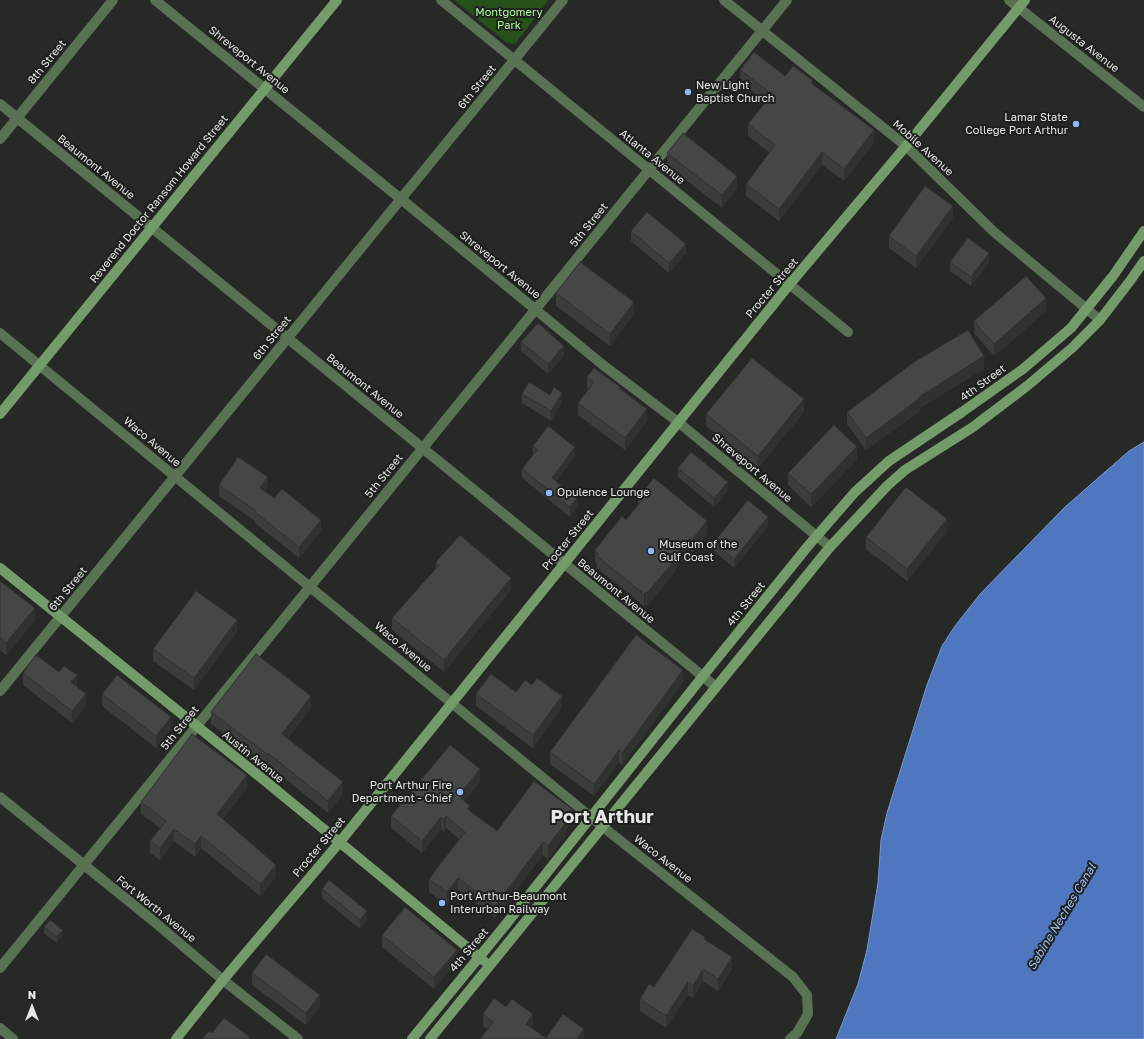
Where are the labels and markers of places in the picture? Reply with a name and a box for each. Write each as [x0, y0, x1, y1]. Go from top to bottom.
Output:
place label: New Light Baptist Church [696, 79, 775, 105]
marker: New Light Baptist Church [683, 87, 693, 97]
place label: Lamar State College Port Arthur [965, 111, 1068, 137]
marker: Lamar State College Port Arthur [1071, 119, 1081, 129]
place label: Opulence Lounge [557, 486, 650, 500]
marker: Opulence Lounge [544, 488, 554, 498]
place label: Museum of the Gulf Coast [659, 538, 737, 564]
marker: Museum of the Gulf Coast [646, 546, 656, 556]
place label: Port Arthur Fire Department - Chief [352, 779, 452, 805]
marker: Port Arthur Fire Department - Chief [455, 787, 465, 797]
place label: Port Arthur-Beaumont Interurban Railway [450, 890, 567, 916]
marker: Port Arthur-Beaumont Interurban Railway [437, 898, 447, 908]

